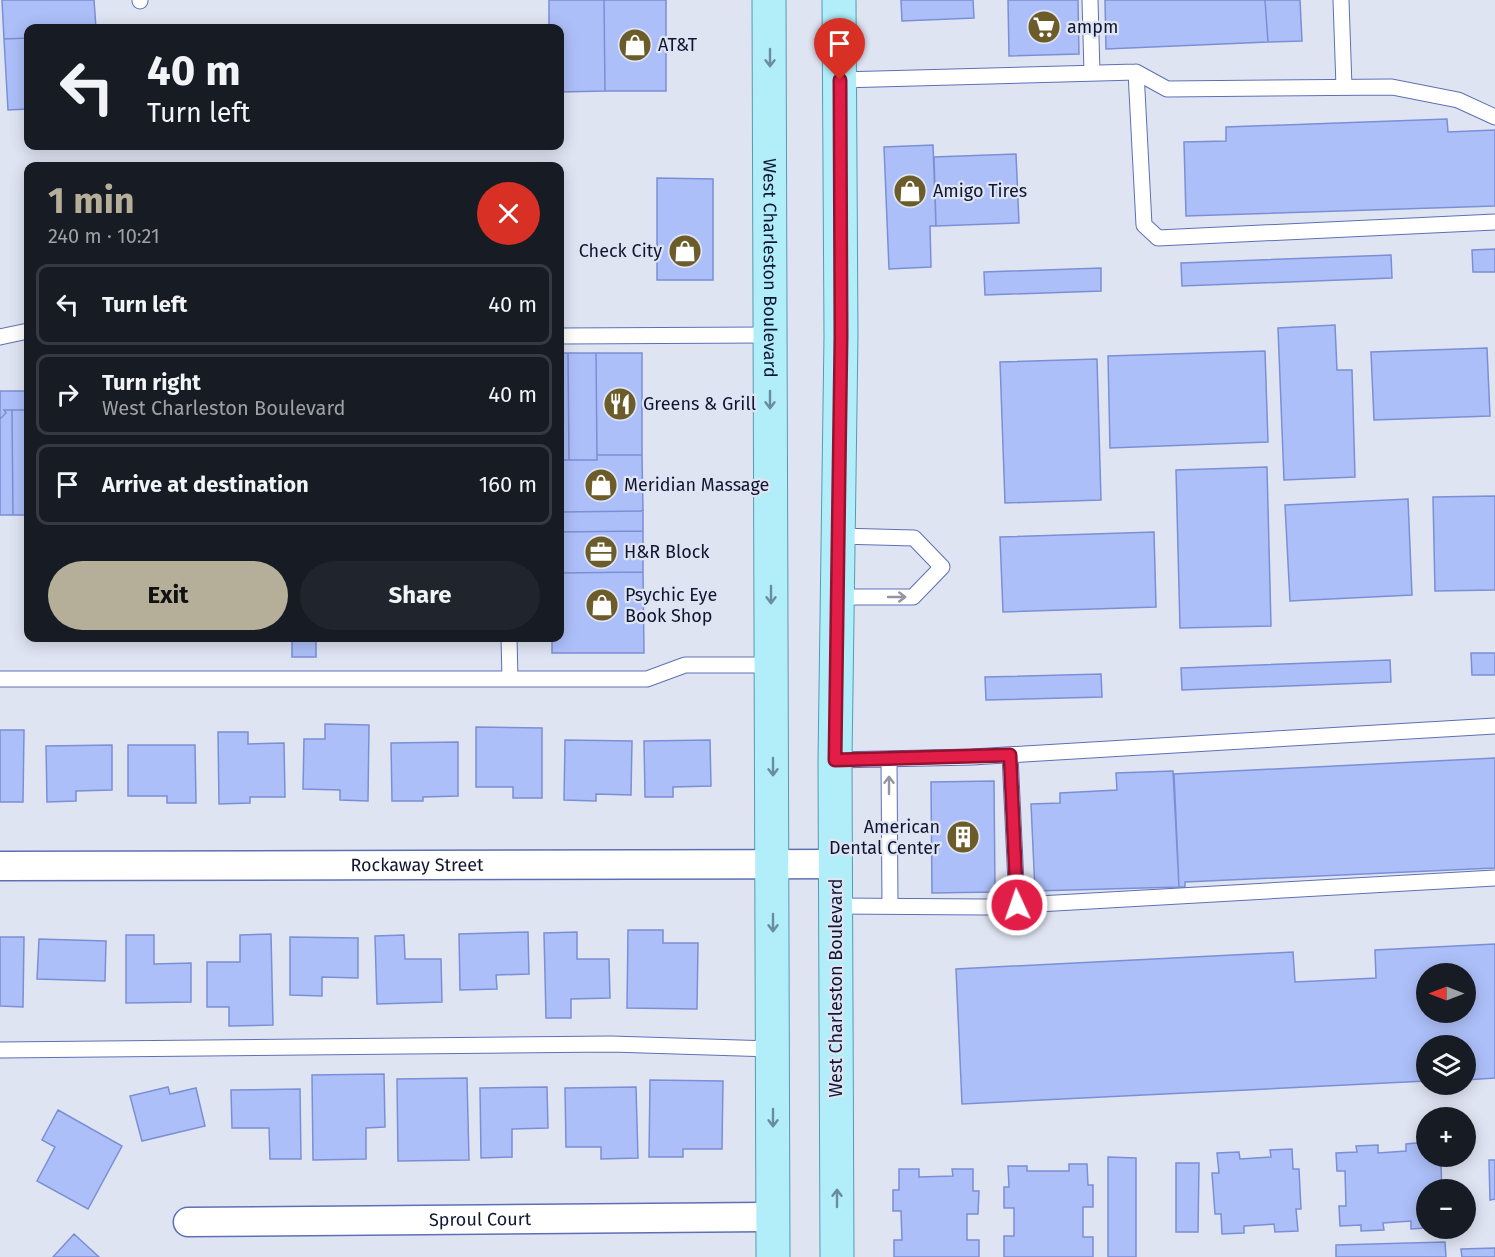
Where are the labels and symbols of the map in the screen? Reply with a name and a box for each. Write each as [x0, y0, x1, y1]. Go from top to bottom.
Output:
supermarket icon: ampm [1026, 9, 1062, 45]
place label: ampm [1067, 16, 1118, 38]
pin [814, 18, 865, 80]
shop icon: AT&T [617, 27, 653, 63]
place label: AT&T [658, 34, 698, 56]
one-way arrow [764, 48, 775, 68]
street label: West Charleston Boulevard [759, 158, 781, 378]
shop icon: Amigo Tires [892, 173, 928, 209]
place label: Amigo Tires [933, 180, 1027, 202]
shop icon: Check City [667, 233, 703, 269]
place label: Check City [579, 240, 662, 262]
restaurant icon: Greens & Grill [602, 386, 638, 422]
one-way arrow [764, 390, 776, 410]
place label: Greens & Grill [643, 393, 756, 415]
shop icon: Meridian Massage [583, 467, 619, 503]
place label: Meridian Massage [624, 474, 769, 496]
office icon: H&R Block [583, 534, 619, 570]
place label: H&R Block [624, 541, 710, 563]
place label: Psychic Eye Book Shop [625, 584, 717, 627]
one-way arrow [765, 585, 777, 605]
shop icon: Psychic Eye Book Shop [584, 587, 620, 623]
one-way arrow [887, 591, 907, 603]
one-way arrow [767, 756, 779, 776]
one-way arrow [883, 775, 895, 795]
place label: American Dental Center [829, 816, 940, 859]
building icon: American Dental Center [945, 819, 981, 855]
street label: Rockaway Street [350, 854, 484, 876]
position arrow [985, 873, 1049, 937]
street label: West Charleston Boulevard [825, 878, 847, 1098]
one-way arrow [767, 912, 779, 932]
north arrow [1416, 963, 1476, 1023]
one-way arrow [767, 1107, 779, 1127]
one-way arrow [831, 1189, 843, 1209]
street label: Sproul Court [429, 1208, 532, 1231]

